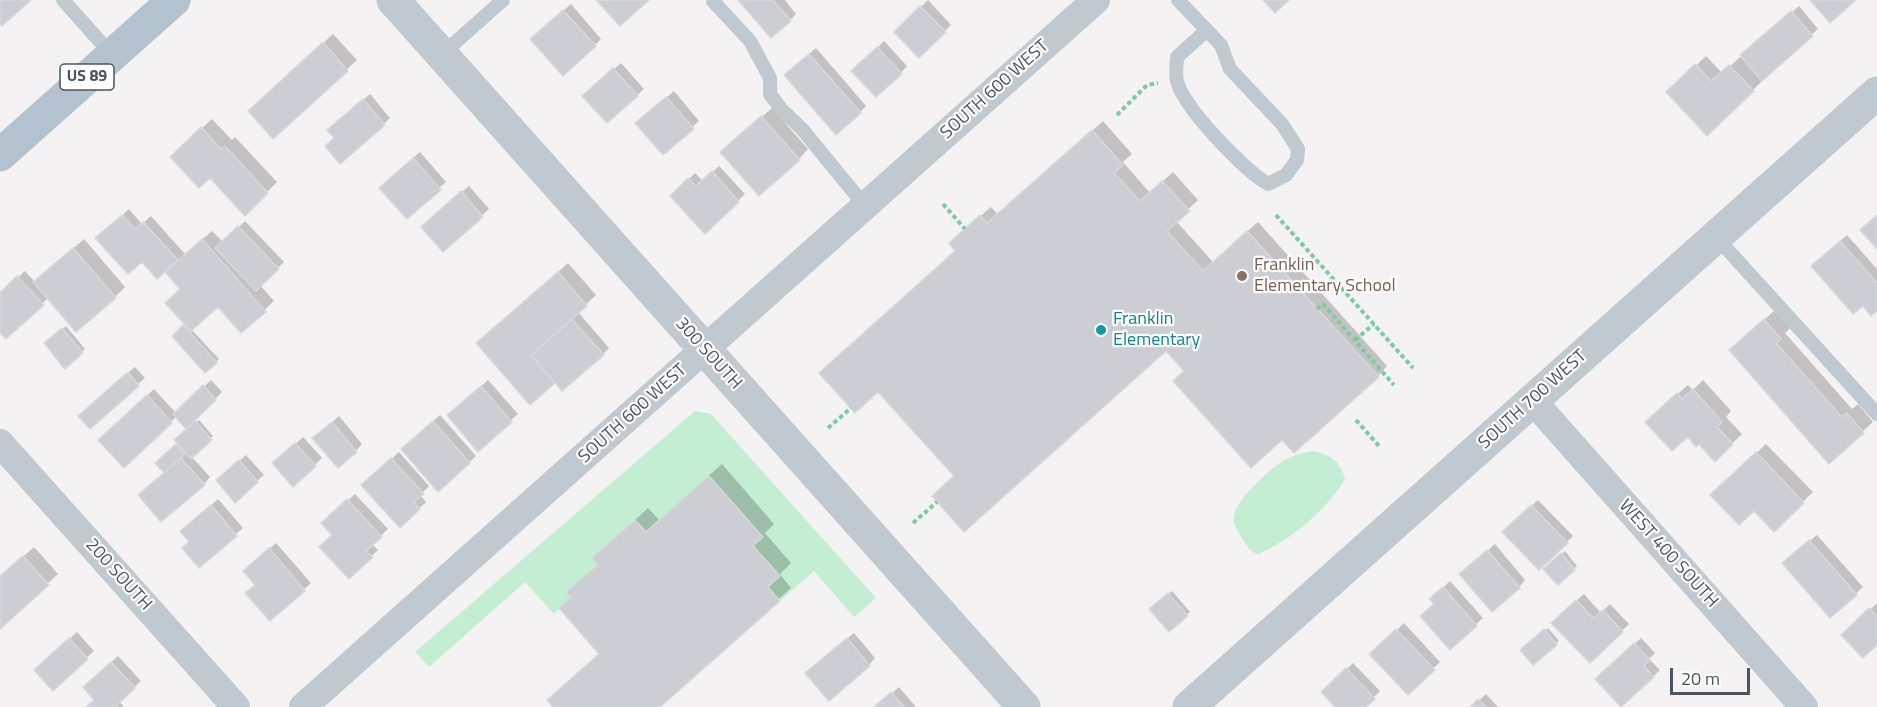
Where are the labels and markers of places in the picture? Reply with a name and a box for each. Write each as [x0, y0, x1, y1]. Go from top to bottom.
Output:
place label: Franklin Elementary School [1254, 255, 1396, 298]
marker: Franklin Elementary School [1235, 269, 1249, 283]
place label: Franklin Elementary [1113, 309, 1200, 352]
marker: Franklin Elementary [1094, 323, 1108, 337]

